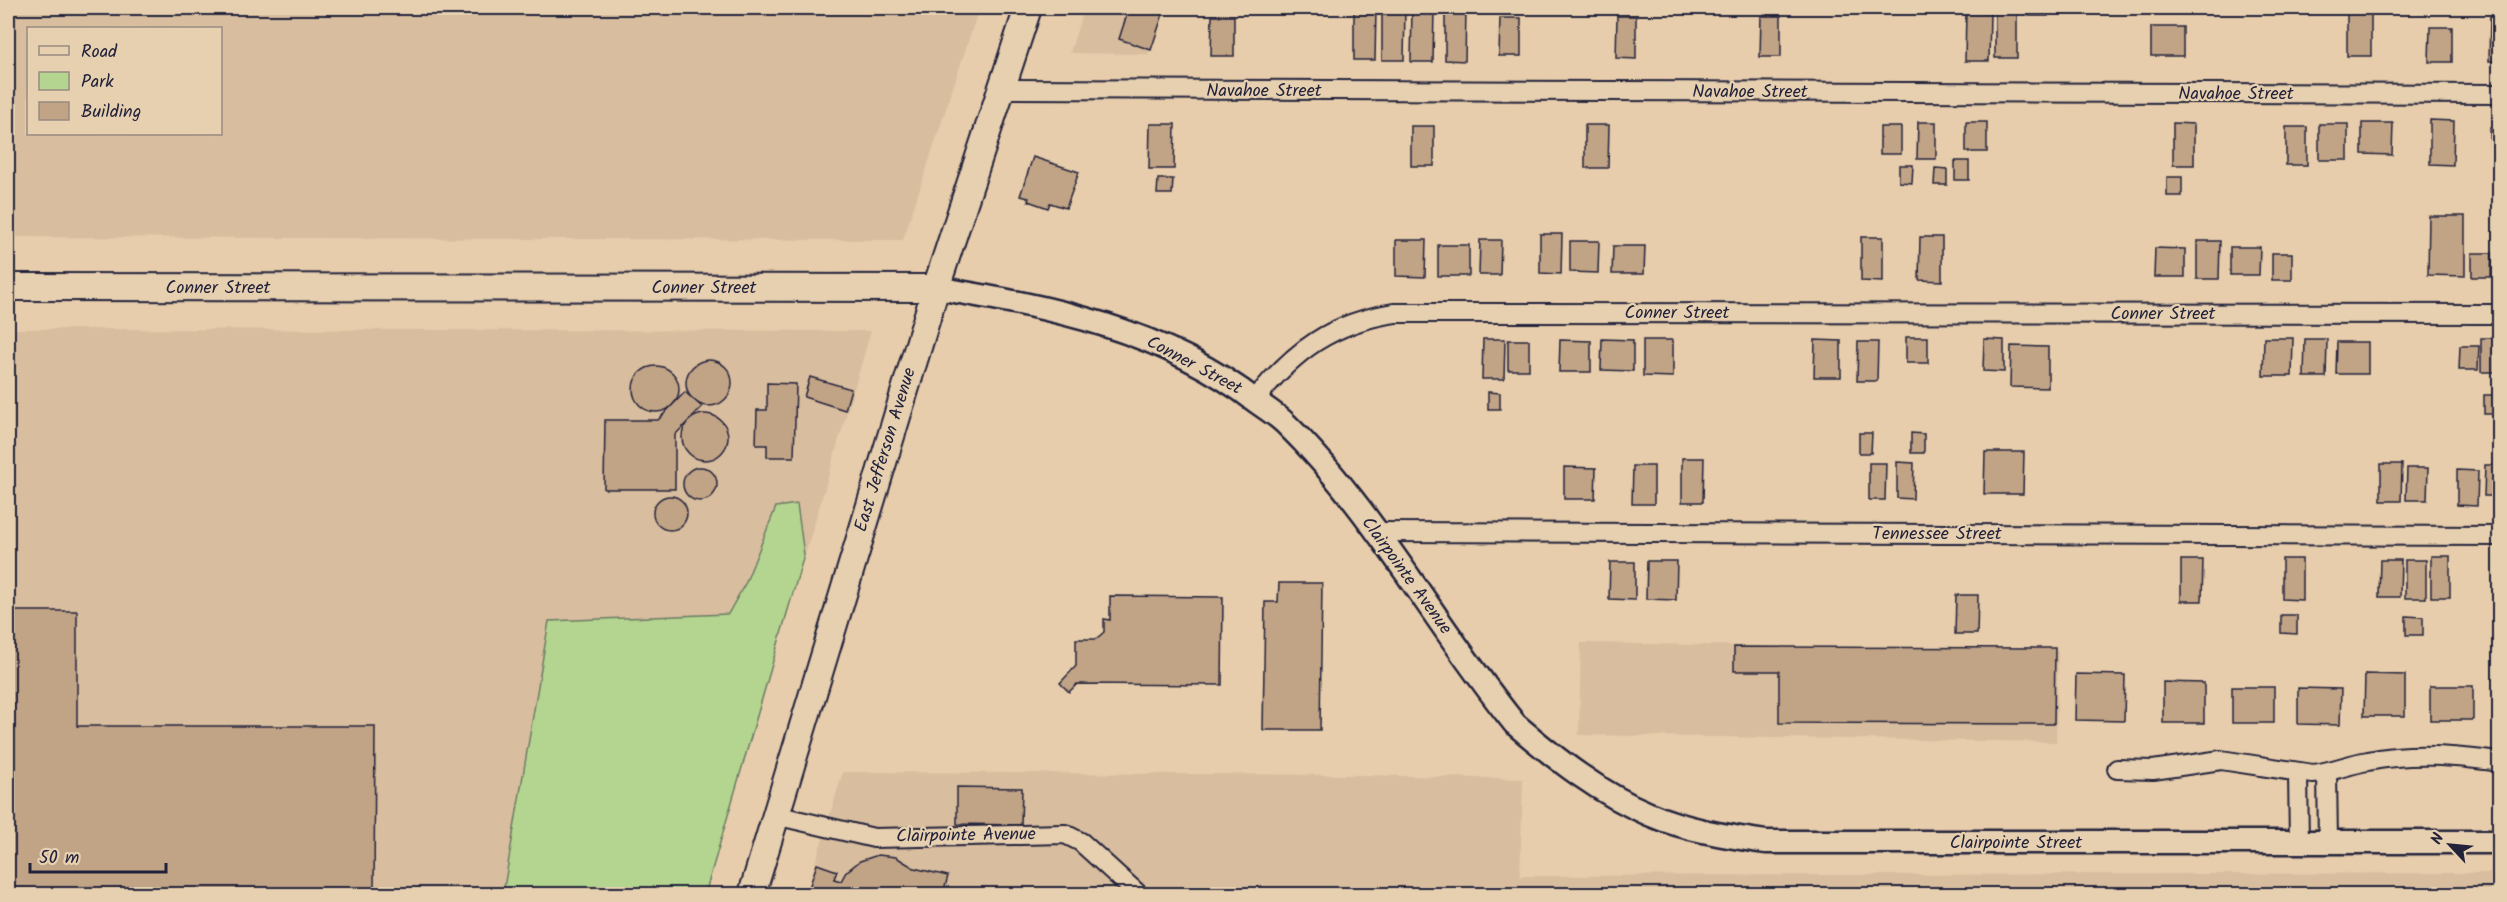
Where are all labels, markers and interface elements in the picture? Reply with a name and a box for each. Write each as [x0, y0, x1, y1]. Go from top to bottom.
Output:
legend [27, 27, 222, 135]
text: Road [81, 38, 118, 67]
text: Park [81, 68, 114, 97]
street label: Navahoe Street [1206, 77, 1323, 106]
street label: Navahoe Street [1692, 78, 1809, 107]
street label: Navahoe Street [2178, 80, 2295, 109]
text: Building [81, 98, 141, 127]
street label: Conner Street [165, 274, 272, 303]
street label: Conner Street [651, 274, 758, 303]
street label: Conner Street [1624, 299, 1731, 328]
street label: Conner Street [2110, 300, 2217, 329]
street label: Conner Street [1141, 329, 1248, 404]
street label: East Jefferson Avenue [847, 364, 925, 536]
street label: Clairpointe Avenue [1353, 511, 1459, 641]
street label: Tennessee Street [1872, 520, 2003, 549]
north arrow [2420, 815, 2480, 875]
street label: Clairpointe Avenue [896, 820, 1036, 852]
street label: Clairpointe Street [1950, 829, 2083, 858]
text: N [2424, 829, 2451, 849]
scale bar [30, 836, 166, 874]
text: 50 m [39, 844, 79, 873]

